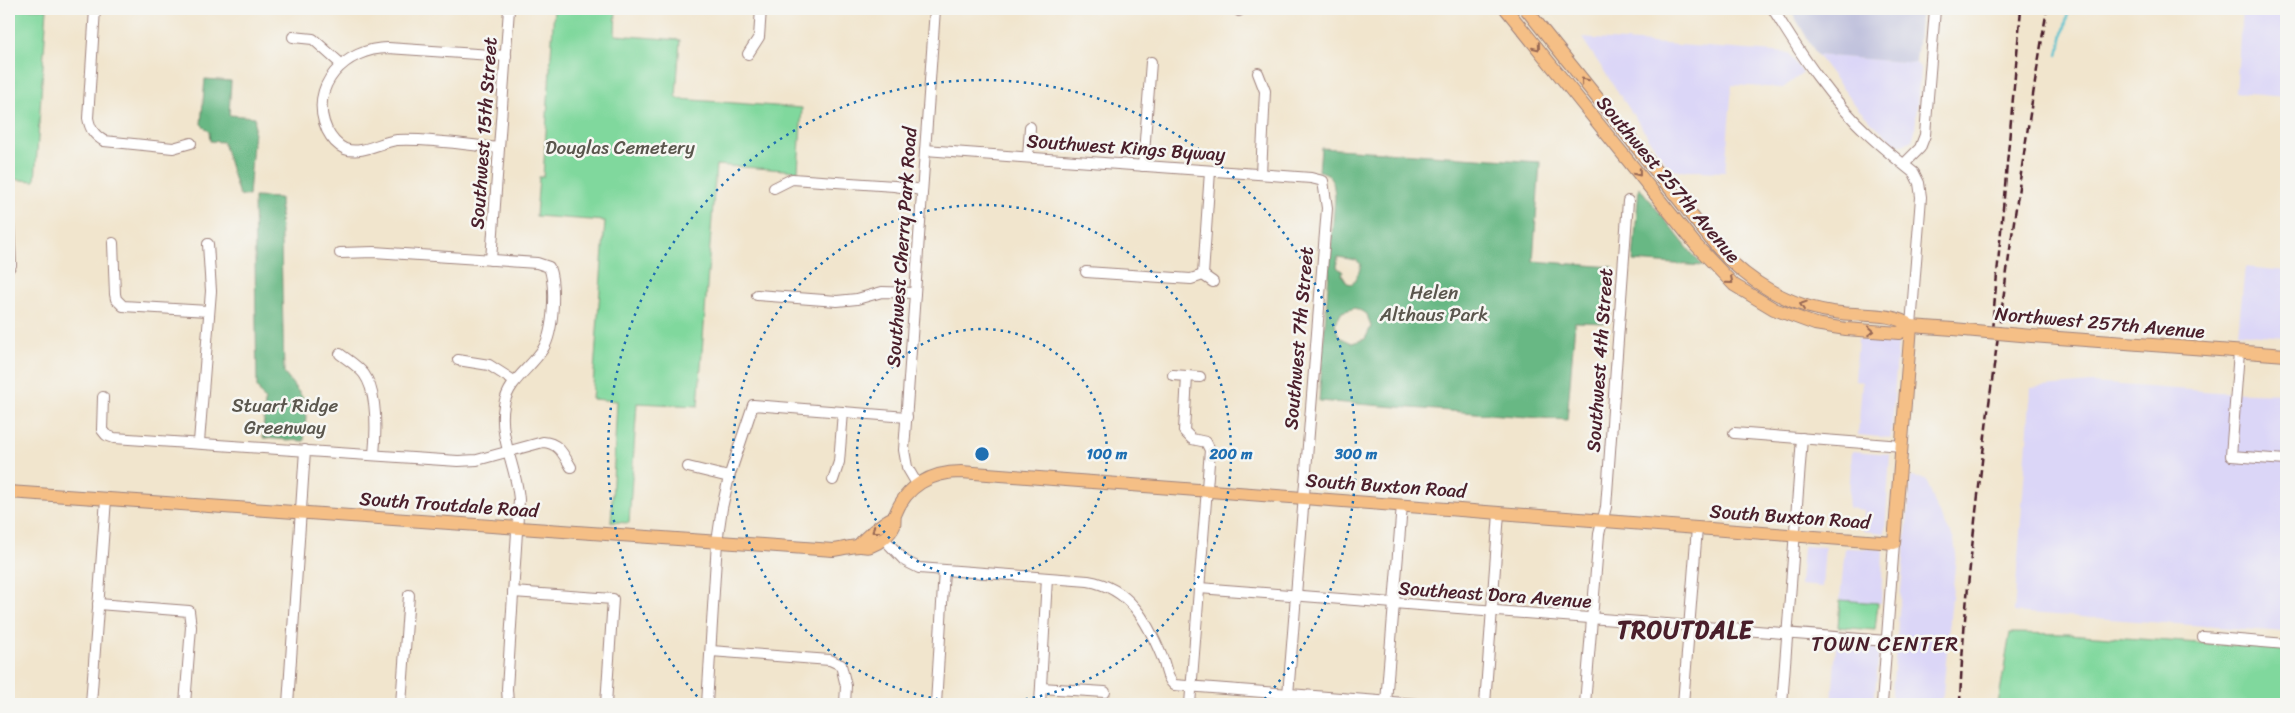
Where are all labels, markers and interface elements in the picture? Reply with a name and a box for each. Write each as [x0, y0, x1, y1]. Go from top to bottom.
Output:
street label: Southwest 15th Street [460, 36, 507, 230]
one-way arrow [1531, 41, 1540, 50]
one-way arrow [1581, 78, 1589, 87]
street label: Southwest 257th Avenue [1588, 88, 1749, 271]
street label: Southwest Cherry Park Road [877, 124, 926, 368]
street label: Southwest Kings Byway [1025, 124, 1227, 171]
park label: Douglas Cemetery [545, 131, 695, 164]
one-way arrow [1633, 168, 1642, 177]
street label: Southwest 7th Street [1274, 245, 1323, 431]
street label: Southwest 4th Street [1577, 267, 1622, 453]
one-way arrow [1724, 275, 1733, 284]
park label: Helen Althaus Park [1379, 276, 1488, 331]
street label: Northwest 257th Avenue [1994, 297, 2206, 348]
one-way arrow [1800, 301, 1808, 311]
one-way arrow [1868, 325, 1876, 336]
park label: Stuart Ridge Greenway [232, 389, 338, 444]
text: 100 m [1087, 441, 1128, 467]
text: 200 m [1208, 441, 1253, 467]
text: 300 m [1334, 441, 1378, 467]
centre of rings [973, 445, 991, 463]
street label: South Buxton Road [1305, 463, 1469, 508]
street label: South Troutdale Road [358, 482, 542, 527]
street label: South Buxton Road [1709, 494, 1873, 539]
one-way arrow [872, 525, 881, 534]
street label: Southeast Dora Avenue [1397, 571, 1593, 618]
district label: TROUTDALE [1617, 609, 1754, 651]
district label: TOWN CENTER [1811, 625, 1959, 663]

